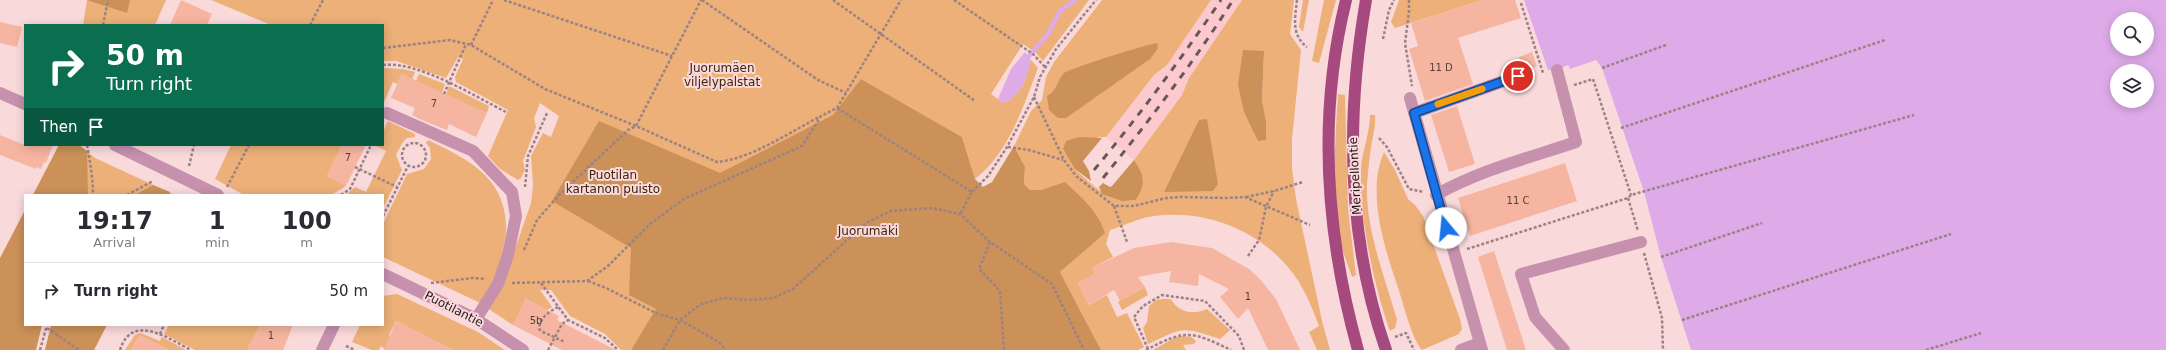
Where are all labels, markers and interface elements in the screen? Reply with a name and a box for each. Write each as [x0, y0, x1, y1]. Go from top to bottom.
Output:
map controls [2110, 12, 2154, 108]
button: search [2110, 12, 2154, 56]
text: 50 m [106, 39, 184, 72]
icon: right [40, 40, 92, 92]
pin [1501, 59, 1535, 93]
park label: Juorumäen viljelypalstat [684, 61, 760, 89]
house number: 11 D [1429, 62, 1453, 73]
button: layers [2110, 64, 2154, 108]
icon: arrive [1507, 65, 1529, 87]
text: Turn right [106, 73, 192, 94]
house number: 7 [431, 98, 437, 109]
icon: arrive [85, 116, 107, 138]
text: Then [40, 118, 77, 136]
street label: Meripellontie [1346, 137, 1364, 215]
house number: 7 [345, 152, 351, 163]
park label: Puotilan kartanon puisto [566, 168, 660, 196]
house number: 11 C [1507, 195, 1529, 206]
text: 19:17 [76, 207, 153, 235]
text: 1 [209, 207, 225, 235]
text: 100 [282, 207, 332, 235]
position arrow [1425, 207, 1467, 249]
park label: Juorumäki [837, 224, 898, 238]
text: Arrival [93, 235, 136, 250]
text: min [205, 235, 229, 250]
text: m [300, 235, 313, 250]
icon: right [40, 280, 62, 302]
text: Turn right [74, 282, 158, 300]
text: 50 m [330, 282, 368, 300]
street label: Puotilantie [422, 288, 486, 330]
house number: 1 [1245, 291, 1251, 302]
house number: 5b [530, 315, 542, 326]
house number: 1 [268, 330, 274, 341]

